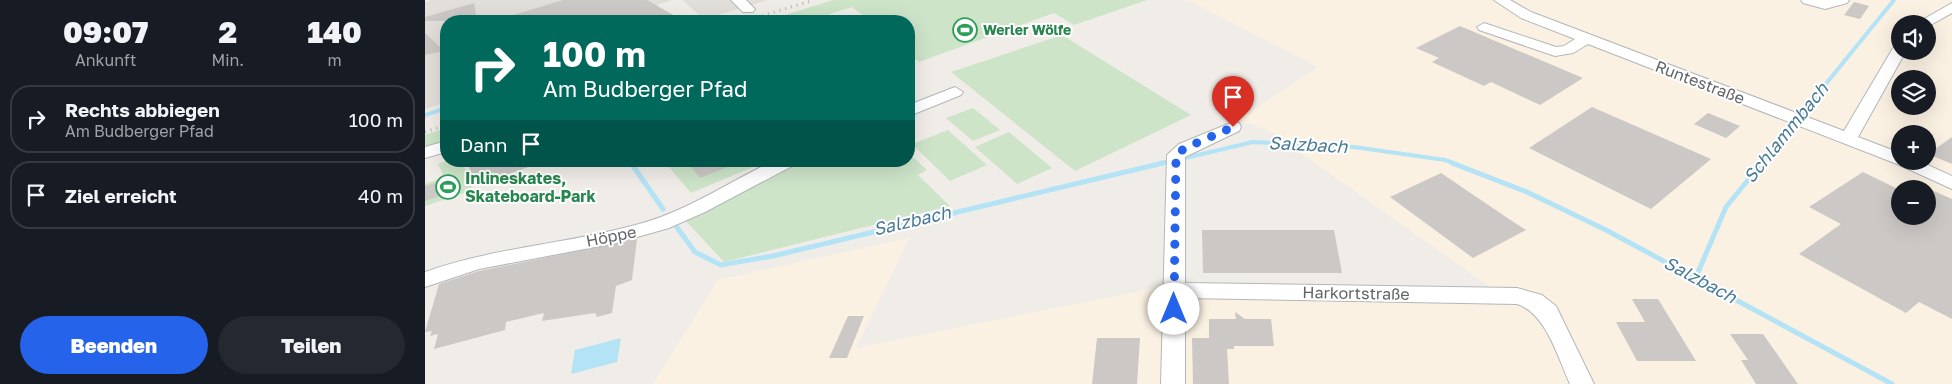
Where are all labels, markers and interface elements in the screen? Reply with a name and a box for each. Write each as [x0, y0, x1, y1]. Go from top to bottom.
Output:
text: 09:07 [63, 14, 148, 50]
text: 2 [219, 14, 237, 50]
text: 140 [307, 14, 362, 50]
map controls [1891, 15, 1936, 225]
button: sound [1891, 15, 1936, 60]
sports icon: Werler Wölfe [952, 17, 978, 43]
place label: Werler Wölfe [983, 21, 1071, 38]
text: 100 m [543, 33, 646, 75]
icon: right [460, 35, 525, 100]
text: Ankunft [75, 50, 137, 70]
text: Min. [211, 50, 244, 70]
text: m [327, 50, 342, 70]
street label: Runtestraße [1652, 56, 1748, 108]
button: layers [1891, 70, 1936, 115]
text: Am Budberger Pfad [543, 75, 748, 102]
pin [1212, 76, 1254, 127]
water label: Schlammbach [1738, 77, 1833, 187]
icon: arrive [1219, 83, 1247, 111]
text: Rechts abbiegen [65, 98, 220, 121]
icon: right [22, 105, 50, 133]
text: 100 m [349, 108, 403, 131]
text: Am Budberger Pfad [65, 121, 214, 141]
button: + [1891, 125, 1936, 170]
icon: arrive [517, 130, 545, 158]
water label: Salzbach [1268, 131, 1349, 157]
text: Dann [460, 133, 507, 156]
place label: Inlineskates, Skateboard-Park [465, 168, 597, 206]
sports icon: Inlineskates, Skateboard-Park [435, 174, 461, 200]
button: − [1891, 180, 1936, 225]
icon: arrive [22, 181, 50, 209]
text: Ziel erreicht [65, 184, 177, 207]
text: 40 m [358, 184, 403, 207]
water label: Salzbach [871, 200, 954, 240]
street label: Höppe [584, 221, 638, 251]
water label: Salzbach [1660, 251, 1741, 308]
position arrow [1147, 282, 1199, 334]
street label: Harkortstraße [1302, 282, 1410, 304]
button: Beenden [20, 316, 208, 374]
button: Teilen [218, 316, 405, 374]

